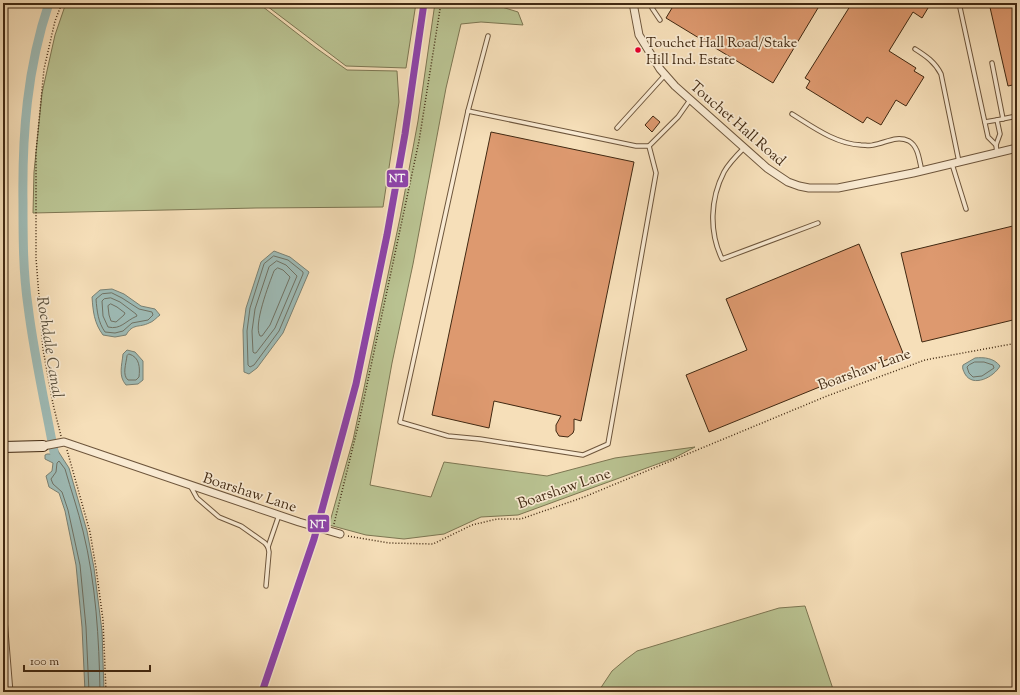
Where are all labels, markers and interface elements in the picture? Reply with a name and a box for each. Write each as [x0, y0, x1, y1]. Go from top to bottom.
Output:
place label: Touchet Hall Road/Stake Hill Ind. Estate [646, 34, 797, 71]
marker: Touchet Hall Road/Stake Hill Ind. Estate [633, 45, 643, 55]
street label: Touchet Hall Road [685, 77, 790, 172]
line badge: NT [386, 169, 409, 188]
text: NT [388, 171, 406, 187]
water label: Rochdale Canal [29, 295, 68, 400]
street label: Boarshaw Lane [815, 344, 914, 397]
street label: Boarshaw Lane [515, 464, 614, 515]
street label: Boarshaw Lane [200, 468, 299, 518]
line badge: NT [307, 514, 330, 533]
text: NT [309, 517, 327, 533]
scale bar [24, 647, 150, 673]
text: 100 m [30, 653, 59, 671]

